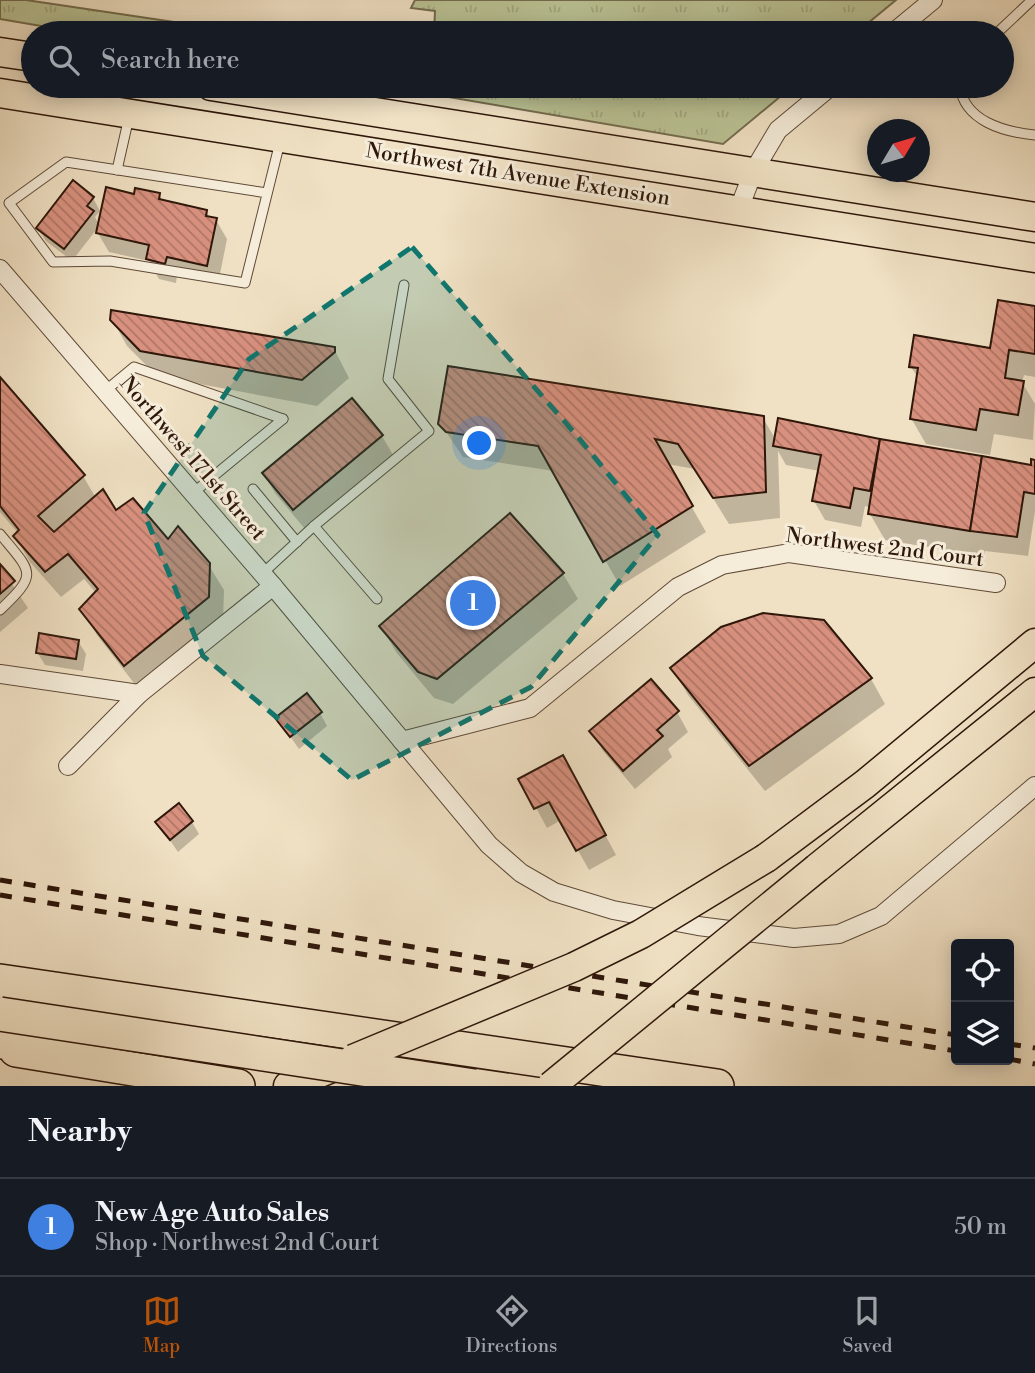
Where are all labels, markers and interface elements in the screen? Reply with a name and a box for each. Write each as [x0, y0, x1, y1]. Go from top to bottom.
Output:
search box [21, 21, 1014, 98]
icon: search [45, 41, 83, 79]
text: Search here [101, 44, 240, 76]
north arrow [867, 119, 930, 182]
street label: Northwest 7th Avenue Extension [364, 138, 672, 212]
street label: Northwest 171st Street [114, 371, 271, 547]
your location [462, 426, 496, 460]
street label: Northwest 2nd Court [785, 523, 986, 573]
pin: 1 [450, 577, 496, 629]
map controls [951, 939, 1014, 1065]
button: locate [951, 939, 1014, 1002]
button: layers [951, 1002, 1014, 1065]
text: Nearby [28, 1113, 132, 1151]
text: New Age Auto Sales [95, 1197, 329, 1229]
text: 1 [45, 1213, 57, 1241]
text: 50 m [954, 1213, 1007, 1241]
text: Shop · Northwest 2nd Court [95, 1229, 379, 1257]
tab: Map [143, 1292, 181, 1358]
tab: Directions [466, 1292, 557, 1358]
tab: Saved [843, 1292, 892, 1358]

